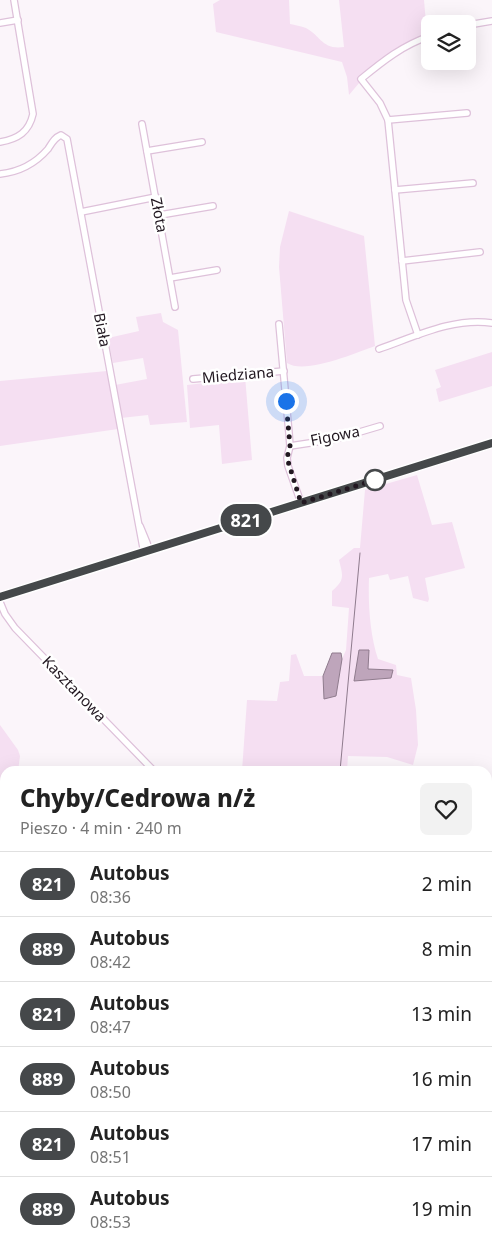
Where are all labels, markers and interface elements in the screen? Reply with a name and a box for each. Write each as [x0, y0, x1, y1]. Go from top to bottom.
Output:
map controls [421, 15, 476, 70]
button: layers [421, 15, 476, 70]
street label: Złota [147, 196, 173, 234]
street label: Biała [90, 311, 116, 349]
street label: Miedziana [201, 361, 275, 387]
your location [274, 389, 299, 414]
street label: Figowa [308, 420, 361, 450]
unlabelled marker [364, 469, 386, 491]
line badge: 821 [217, 504, 275, 536]
text: 821 [231, 508, 261, 532]
street label: Kasztanowa [38, 651, 111, 725]
text: Chyby/Cedrowa n/ż [20, 781, 255, 814]
button: heart [420, 783, 472, 835]
text: Pieszo · 4 min · 240 m [20, 817, 182, 839]
text: Autobus [90, 860, 170, 886]
text: 2 min [422, 871, 472, 897]
text: 821 [32, 872, 63, 896]
text: 08:36 [90, 886, 131, 908]
text: Autobus [90, 925, 170, 951]
text: 8 min [422, 936, 472, 962]
text: 889 [32, 937, 63, 961]
text: 08:42 [90, 951, 131, 973]
text: Autobus [90, 990, 170, 1016]
text: 13 min [411, 1001, 472, 1027]
text: 821 [32, 1002, 63, 1026]
text: 08:47 [90, 1016, 131, 1038]
text: Autobus [90, 1055, 170, 1081]
text: 16 min [411, 1066, 472, 1092]
text: 889 [32, 1067, 63, 1091]
text: 08:50 [90, 1081, 131, 1103]
text: Autobus [90, 1120, 170, 1146]
text: 17 min [411, 1131, 472, 1157]
text: 821 [32, 1132, 63, 1156]
text: 08:51 [90, 1146, 131, 1168]
text: Autobus [90, 1185, 170, 1211]
text: 19 min [411, 1196, 472, 1222]
text: 889 [32, 1197, 63, 1221]
text: 08:53 [90, 1211, 131, 1233]

